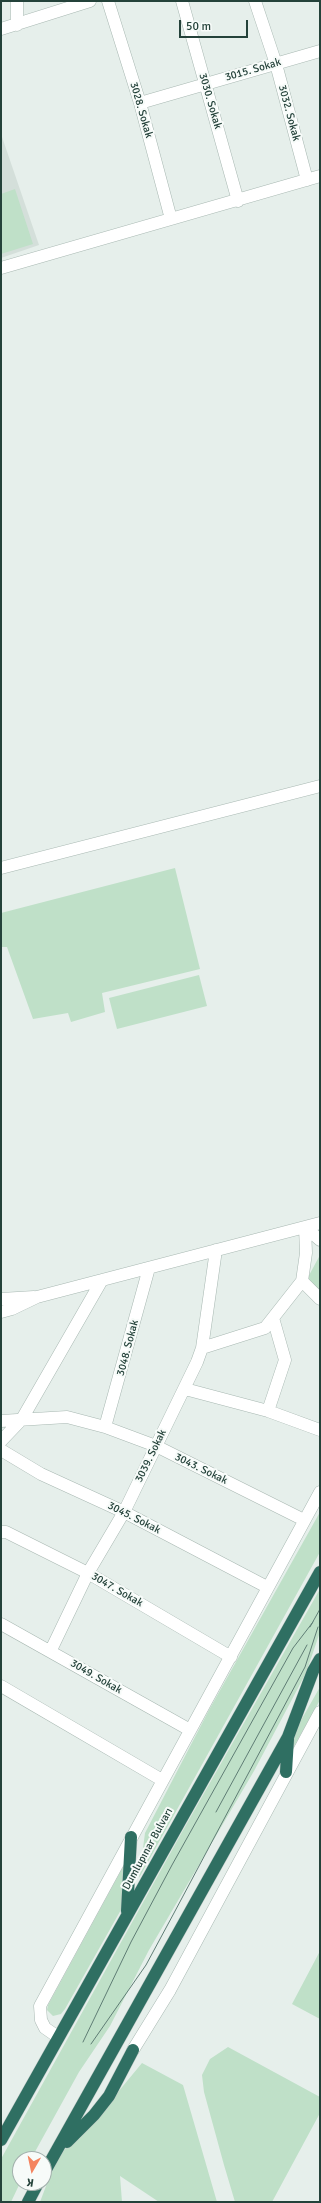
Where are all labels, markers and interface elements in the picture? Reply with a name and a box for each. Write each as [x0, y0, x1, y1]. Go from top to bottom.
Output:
scale bar [181, 12, 250, 38]
text: 50 m [186, 19, 211, 34]
street label: 3015. Sokak [224, 56, 282, 84]
street label: 3030. Sokak [196, 72, 224, 130]
street label: 3028. Sokak [127, 81, 155, 139]
street label: 3032. Sokak [275, 84, 303, 142]
street label: 3048. Sokak [114, 1319, 142, 1377]
street label: 3039. Sokak [132, 1427, 170, 1485]
street label: 3043. Sokak [172, 1450, 230, 1488]
street label: 3045. Sokak [105, 1499, 163, 1537]
street label: 3047. Sokak [89, 1570, 145, 1610]
street label: 3049. Sokak [68, 1657, 124, 1697]
street label: Dumlupınar Bulvarı [120, 1806, 176, 1892]
north arrow [12, 2151, 52, 2191]
text: K [26, 2175, 35, 2189]

